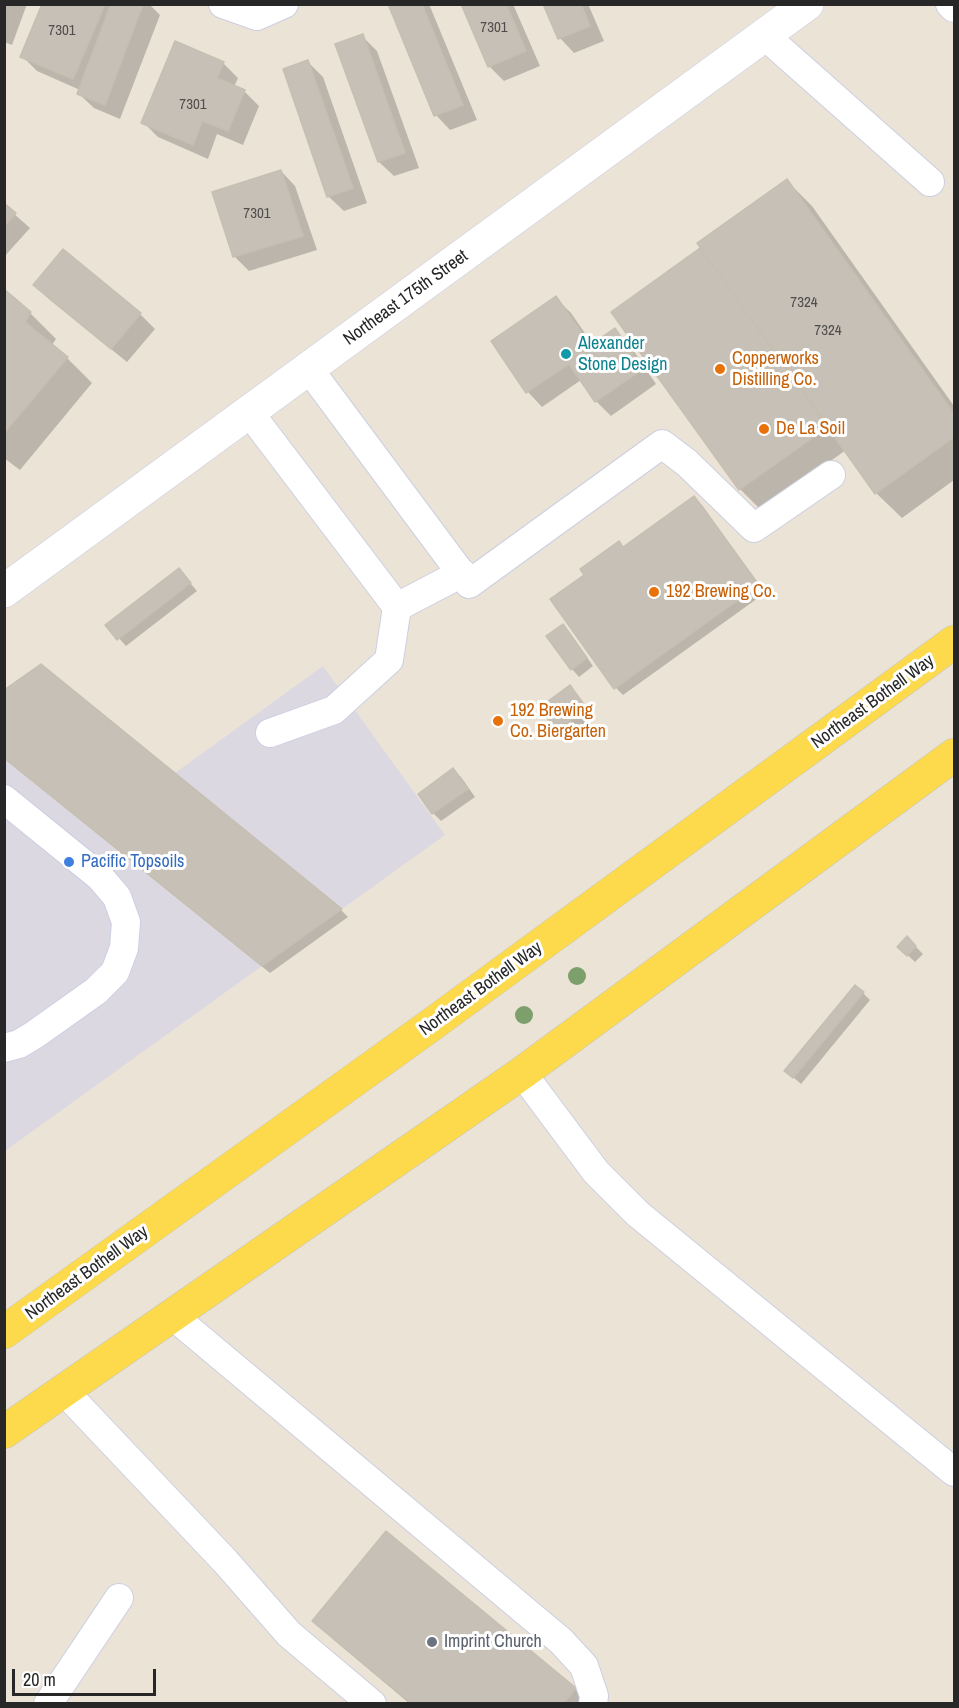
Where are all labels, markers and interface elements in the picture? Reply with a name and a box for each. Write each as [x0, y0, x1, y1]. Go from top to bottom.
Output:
house number: 7301 [480, 19, 508, 37]
house number: 7301 [48, 22, 76, 40]
house number: 7301 [179, 96, 207, 114]
house number: 7301 [243, 205, 271, 223]
street label: Northeast 175th Street [340, 246, 472, 350]
house number: 7324 [790, 294, 818, 312]
house number: 7324 [814, 322, 842, 340]
place label: Alexander Stone Design [578, 333, 667, 376]
marker: Alexander Stone Design [559, 347, 573, 361]
place label: Copperworks Distilling Co. [732, 348, 819, 391]
marker: Copperworks Distilling Co. [713, 362, 727, 376]
place label: De La Soil [776, 418, 845, 440]
marker: De La Soil [757, 422, 771, 436]
place label: 192 Brewing Co. [666, 581, 776, 603]
marker: 192 Brewing Co. [647, 585, 661, 599]
street label: Northeast Bothell Way [807, 650, 939, 754]
place label: 192 Brewing Co. Biergarten [510, 700, 606, 742]
marker: 192 Brewing Co. Biergarten [491, 714, 505, 728]
place label: Pacific Topsoils [81, 851, 184, 873]
marker: Pacific Topsoils [62, 855, 76, 869]
street label: Northeast Bothell Way [415, 937, 547, 1041]
street label: Northeast Bothell Way [21, 1221, 153, 1325]
place label: Imprint Church [444, 1631, 542, 1653]
marker: Imprint Church [425, 1635, 439, 1649]
scale bar [15, 1657, 159, 1695]
text: 20 m [23, 1667, 56, 1692]

